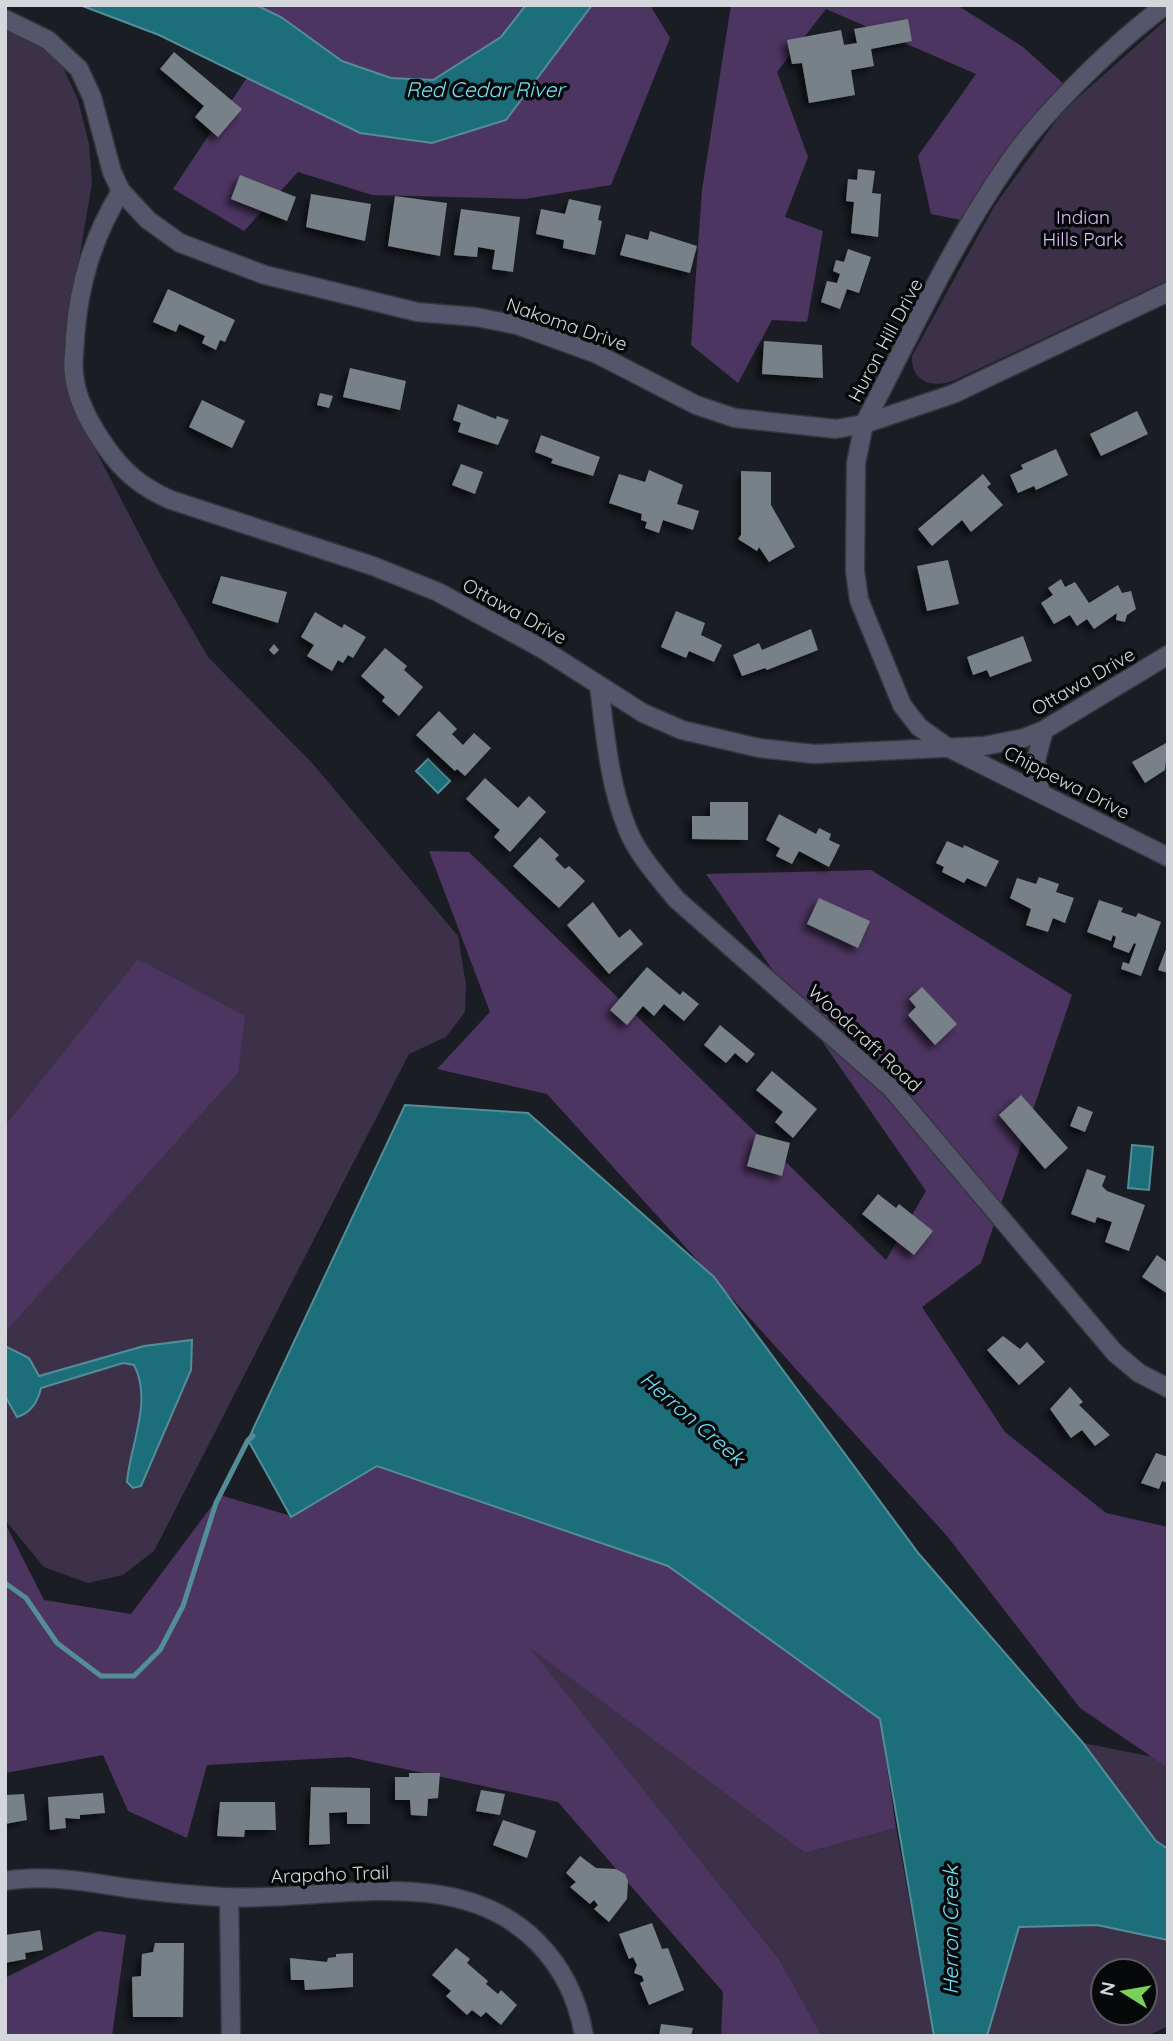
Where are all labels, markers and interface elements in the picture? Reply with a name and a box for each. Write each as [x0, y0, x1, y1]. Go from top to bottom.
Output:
water label: Red Cedar River [406, 76, 567, 102]
park label: Indian Hills Park [1043, 205, 1123, 251]
street label: Huron Hill Drive [842, 274, 928, 406]
street label: Nakoma Drive [503, 292, 631, 356]
street label: Ottawa Drive [459, 572, 571, 650]
street label: Ottawa Drive [1027, 642, 1139, 720]
street label: Chippewa Drive [1000, 740, 1134, 824]
street label: Woodcraft Road [803, 979, 927, 1097]
water label: Herron Creek [636, 1366, 752, 1471]
street label: Arapaho Trail [270, 1860, 390, 1888]
water label: Herron Creek [937, 1863, 963, 1995]
north arrow [1089, 1957, 1159, 2027]
text: N [1094, 1980, 1120, 1998]

